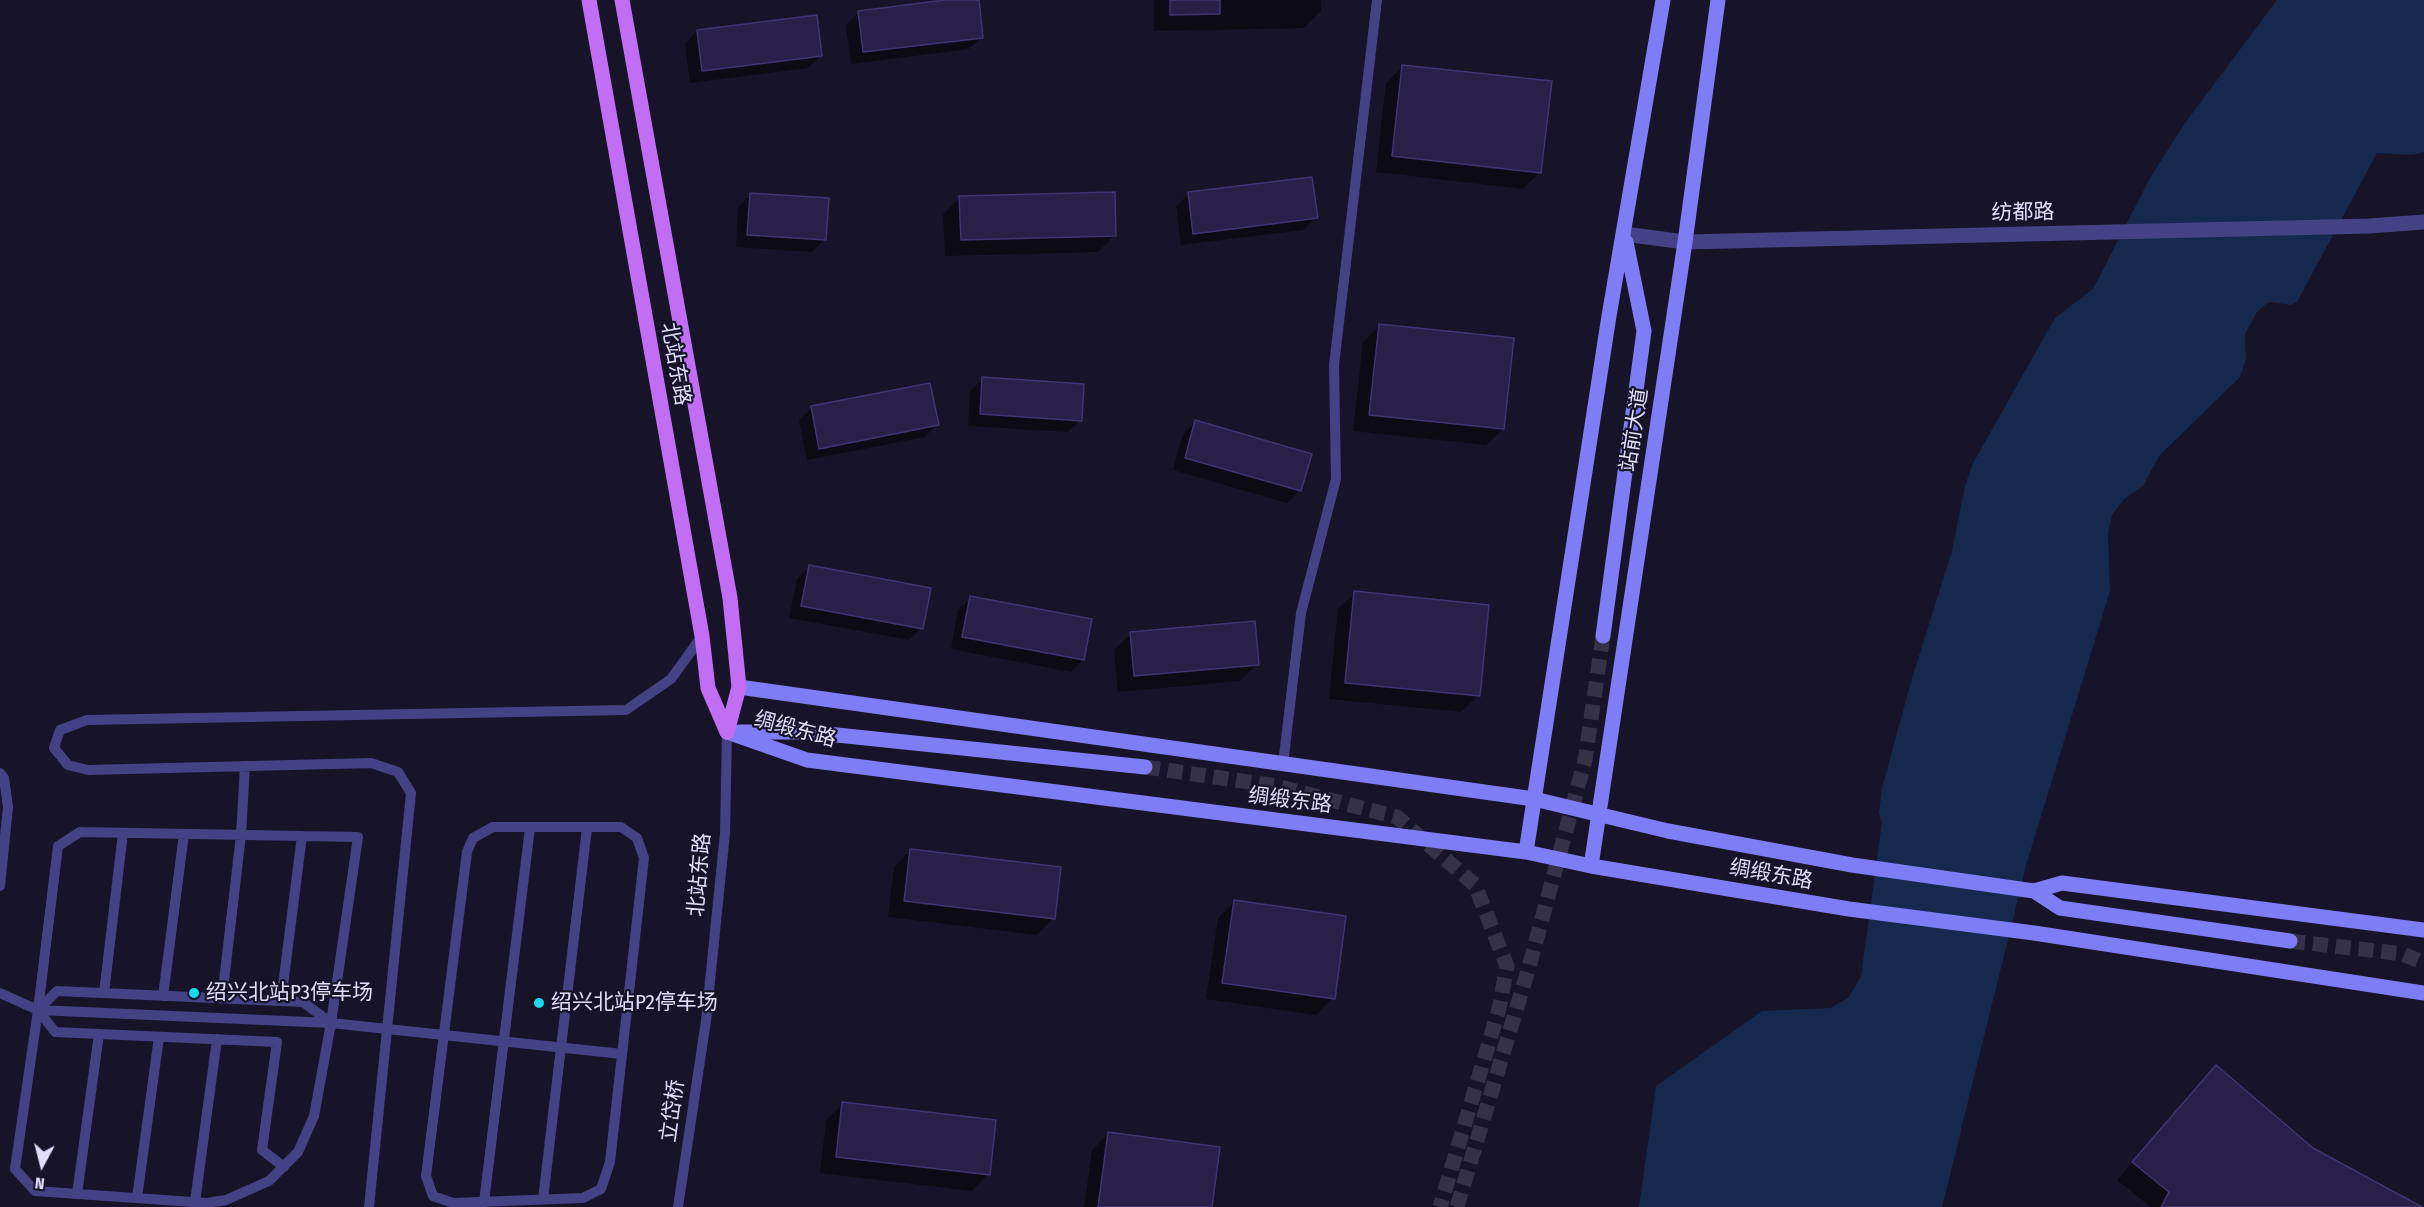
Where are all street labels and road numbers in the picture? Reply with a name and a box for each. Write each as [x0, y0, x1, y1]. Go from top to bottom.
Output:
street label: 纺都路 [1991, 200, 2055, 226]
street label: 北站东路 [655, 320, 695, 408]
street label: 站前大道 [1616, 387, 1654, 473]
street label: 绸缎东路 [751, 707, 839, 753]
street label: 绸缎东路 [1247, 783, 1333, 819]
street label: 北站东路 [684, 832, 716, 918]
street label: 绸缎东路 [1727, 855, 1815, 895]
street label: 立岱桥 [656, 1078, 690, 1144]

